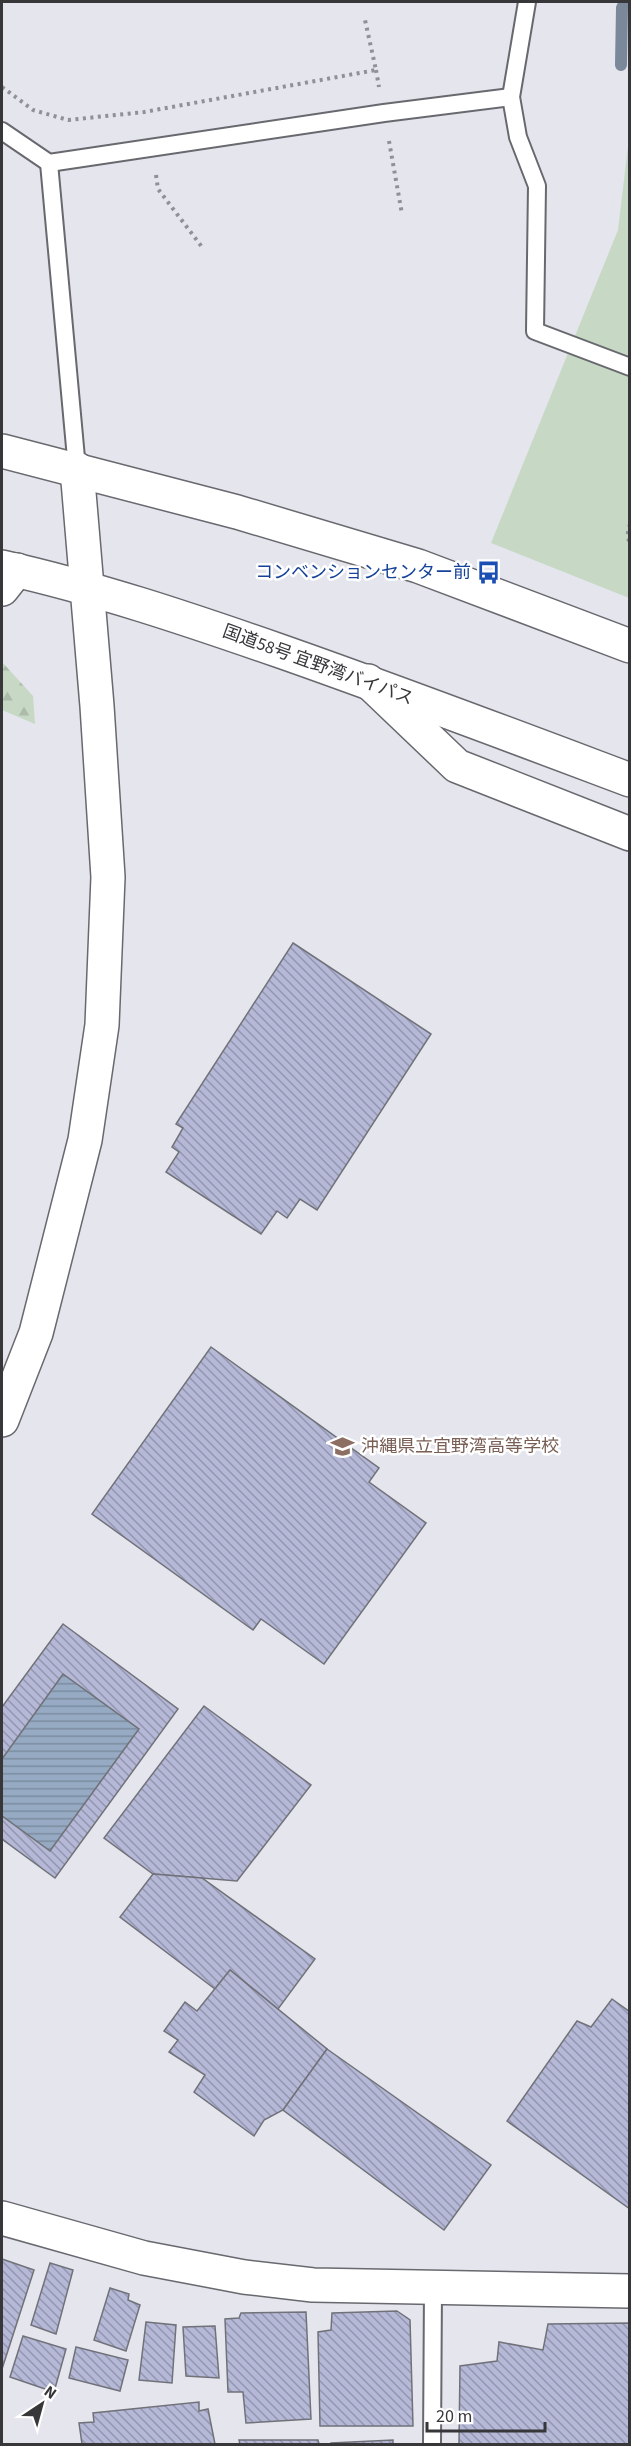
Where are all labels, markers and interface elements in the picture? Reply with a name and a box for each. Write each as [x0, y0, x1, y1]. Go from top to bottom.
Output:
bus stop icon: コンベンションセンター前 [476, 559, 502, 585]
place label: コンベンションセンター前 [255, 560, 471, 585]
street label: 国道58号 宜野湾バイパス [219, 619, 417, 711]
school or university icon: 沖縄県立宜野湾高等学校 [330, 1433, 356, 1459]
place label: 沖縄県立宜野湾高等学校 [361, 1434, 559, 1459]
north arrow [12, 2374, 72, 2434]
text: N [39, 2381, 61, 2405]
scale bar [427, 2395, 546, 2433]
text: 20 m [436, 2404, 472, 2429]

